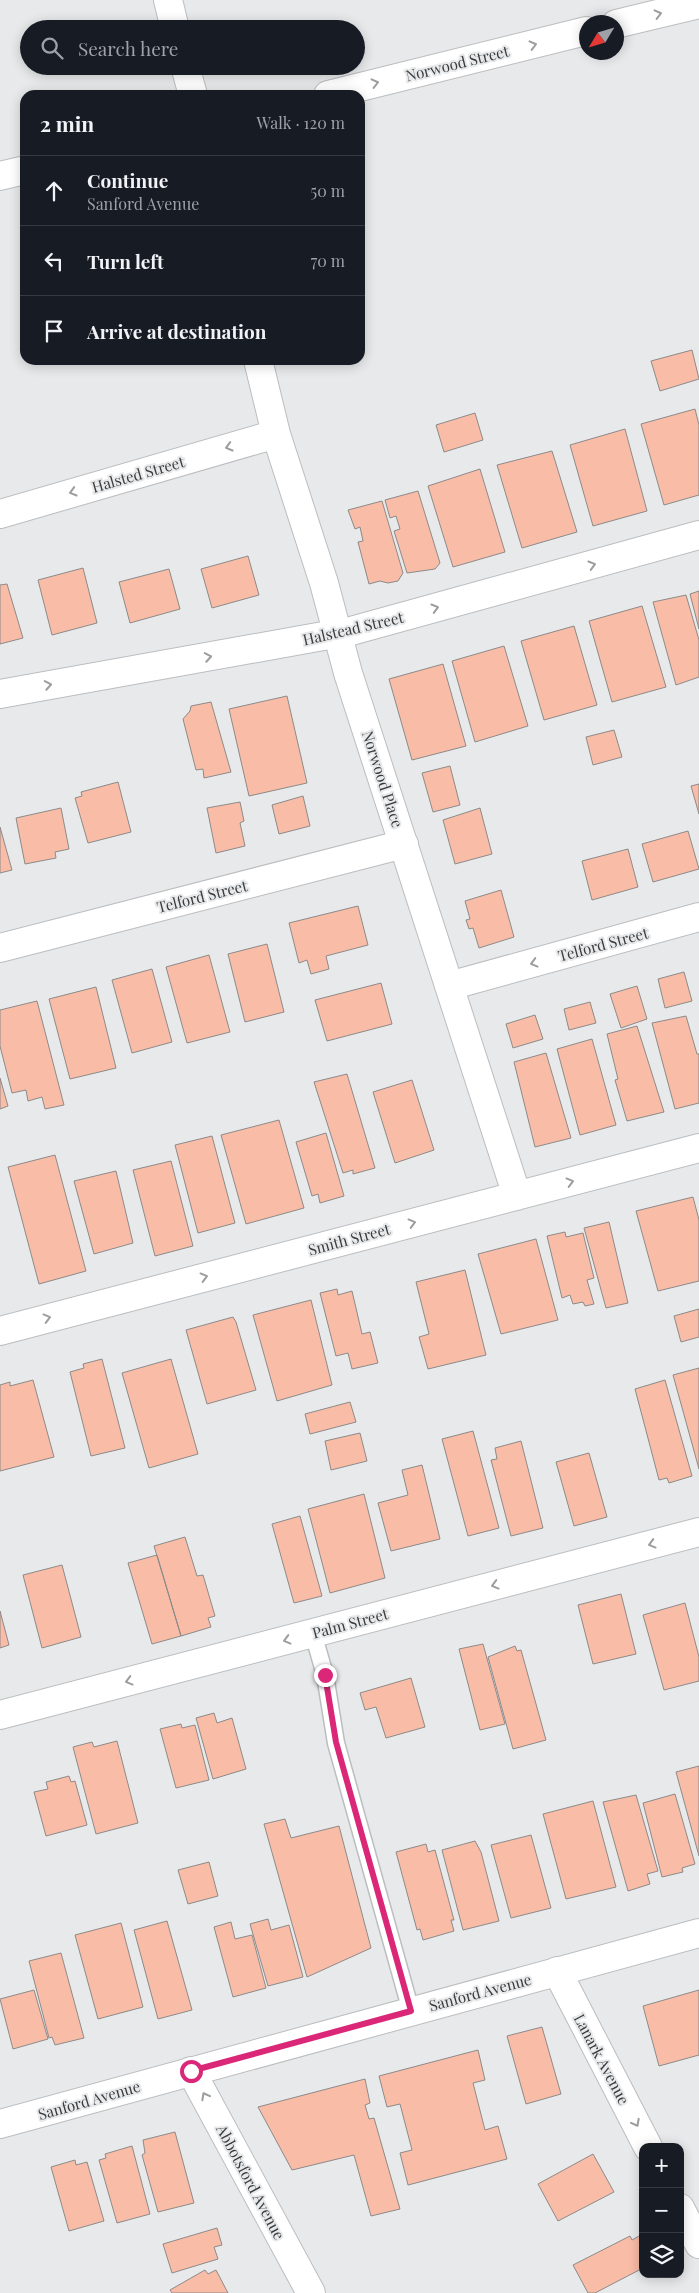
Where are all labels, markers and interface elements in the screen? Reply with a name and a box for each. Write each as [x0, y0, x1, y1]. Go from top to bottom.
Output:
one-way arrow [653, 9, 662, 20]
north arrow [579, 15, 624, 60]
search box [20, 20, 365, 75]
icon: search [38, 34, 66, 62]
text: Search here [78, 35, 178, 61]
street label: Norwood Street [403, 40, 511, 86]
one-way arrow [528, 40, 537, 51]
one-way arrow [371, 78, 380, 89]
text: 2 min [40, 109, 94, 137]
text: Walk · 120 m [257, 112, 345, 133]
text: Continue [87, 167, 168, 193]
icon: ahead [40, 177, 68, 205]
text: 50 m [311, 180, 345, 201]
text: Sanford Avenue [87, 193, 199, 214]
icon: left [40, 247, 68, 275]
text: Turn left [87, 248, 164, 274]
text: 70 m [311, 250, 345, 271]
icon: arrive [40, 317, 68, 345]
text: Arrive at destination [87, 318, 267, 344]
one-way arrow [226, 442, 234, 452]
street label: Halsted Street [89, 451, 187, 497]
one-way arrow [70, 487, 78, 497]
one-way arrow [587, 560, 595, 570]
one-way arrow [431, 603, 439, 614]
street label: Halstead Street [301, 607, 406, 649]
one-way arrow [204, 652, 212, 662]
one-way arrow [44, 681, 52, 691]
street label: Norwood Place [358, 728, 408, 830]
street label: Telford Street [155, 875, 250, 917]
street label: Telford Street [556, 922, 651, 966]
one-way arrow [530, 957, 538, 968]
one-way arrow [565, 1177, 574, 1188]
street label: Smith Street [306, 1218, 393, 1260]
one-way arrow [408, 1218, 417, 1229]
one-way arrow [200, 1272, 209, 1283]
one-way arrow [43, 1313, 52, 1324]
one-way arrow [647, 1538, 656, 1549]
one-way arrow [490, 1579, 499, 1590]
street label: Palm Street [310, 1603, 391, 1643]
one-way arrow [283, 1634, 291, 1644]
route end [314, 1664, 337, 1687]
one-way arrow [125, 1675, 134, 1686]
street label: Sanford Avenue [427, 1969, 533, 2015]
street label: Lanark Avenue [570, 2010, 634, 2108]
route start [180, 2060, 203, 2083]
street label: Sanford Avenue [36, 2076, 142, 2124]
one-way arrow [201, 2092, 211, 2101]
one-way arrow [630, 2118, 640, 2127]
street label: Abbotsford Avenue [212, 2120, 290, 2243]
map controls [639, 2143, 684, 2278]
button: + [639, 2143, 684, 2188]
button: − [639, 2188, 684, 2233]
button: layers [639, 2233, 684, 2278]

